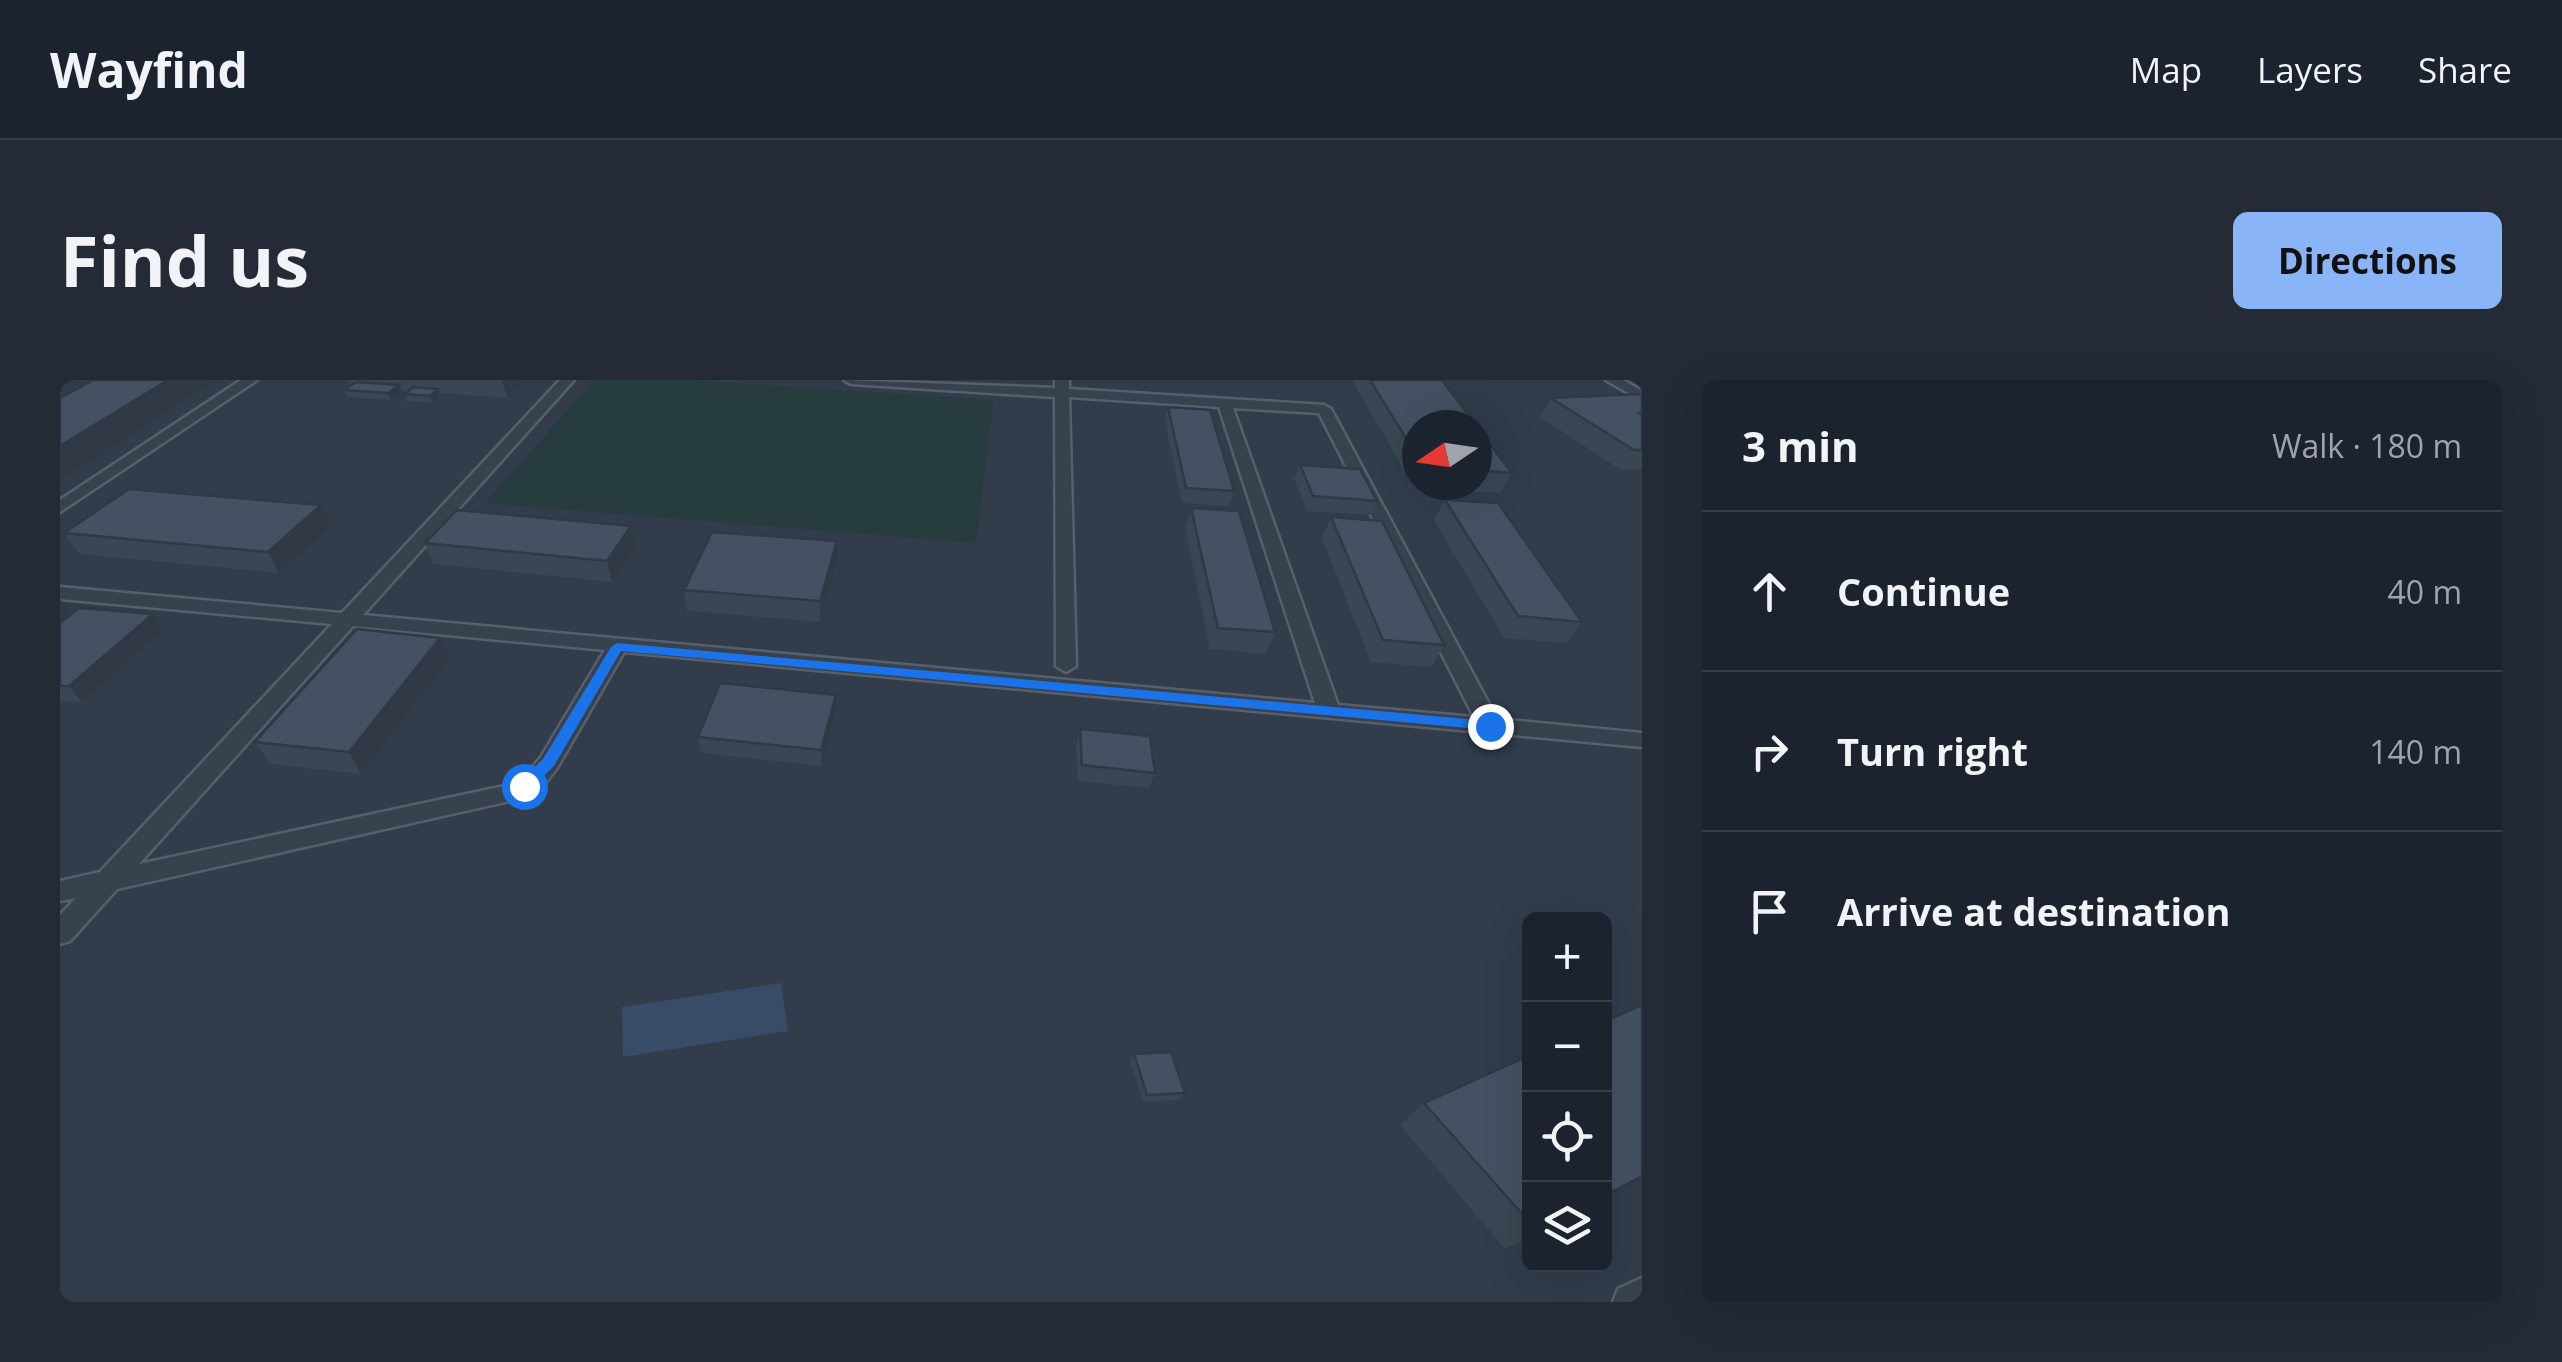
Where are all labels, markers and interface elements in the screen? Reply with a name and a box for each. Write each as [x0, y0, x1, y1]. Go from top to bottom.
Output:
text: Wayfind [50, 37, 248, 102]
text: Map [2130, 46, 2202, 93]
text: Layers [2257, 46, 2363, 93]
text: Share [2418, 46, 2512, 93]
text: Find us [60, 212, 309, 308]
button: Directions [2233, 212, 2502, 309]
north arrow [1402, 410, 1492, 500]
text: 3 min [1742, 417, 1859, 474]
text: Walk · 180 m [2272, 424, 2462, 467]
icon: ahead [1742, 564, 1797, 619]
text: Continue [1837, 565, 2010, 617]
text: 40 m [2387, 570, 2462, 613]
route end [1468, 704, 1514, 750]
icon: right [1742, 724, 1797, 779]
text: Turn right [1837, 725, 2028, 777]
text: 140 m [2369, 730, 2462, 773]
route start [502, 764, 548, 810]
icon: arrive [1742, 884, 1797, 939]
text: Arrive at destination [1837, 885, 2231, 937]
map controls [1522, 912, 1612, 1272]
button: + [1522, 912, 1612, 1002]
button: − [1522, 1002, 1612, 1092]
button: locate [1522, 1092, 1612, 1182]
button: layers [1522, 1182, 1612, 1272]

